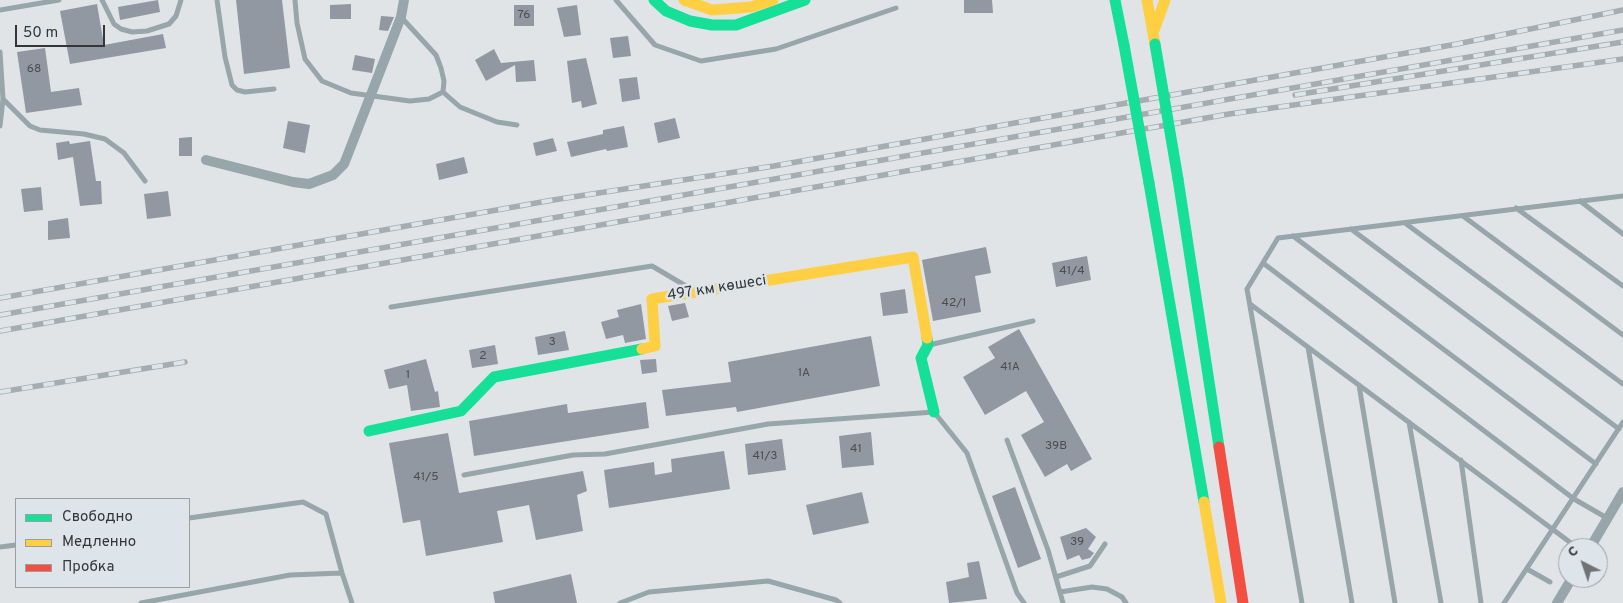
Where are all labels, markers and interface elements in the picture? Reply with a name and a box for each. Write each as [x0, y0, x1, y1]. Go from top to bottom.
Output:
house number: 76 [518, 9, 530, 23]
scale bar [18, 15, 108, 47]
text: 50 m [23, 24, 58, 43]
house number: 68 [27, 63, 41, 77]
house number: 41/4 [1059, 265, 1085, 279]
street label: 497 км көшесі [666, 272, 768, 306]
house number: 42/1 [941, 297, 967, 311]
house number: 3 [548, 336, 556, 350]
house number: 2 [479, 350, 487, 364]
house number: 41А [1000, 361, 1020, 375]
house number: 1А [798, 367, 810, 381]
house number: 1 [406, 369, 410, 383]
house number: 39В [1045, 440, 1067, 454]
house number: 41 [850, 443, 862, 457]
house number: 41/3 [752, 450, 778, 464]
house number: 41/5 [413, 471, 439, 485]
legend [15, 498, 190, 588]
text: Свободно [62, 508, 133, 527]
text: Медленно [62, 533, 136, 552]
house number: 39 [1070, 536, 1084, 550]
north arrow [1558, 538, 1608, 588]
text: С [1565, 543, 1582, 561]
text: Пробка [62, 558, 114, 577]

